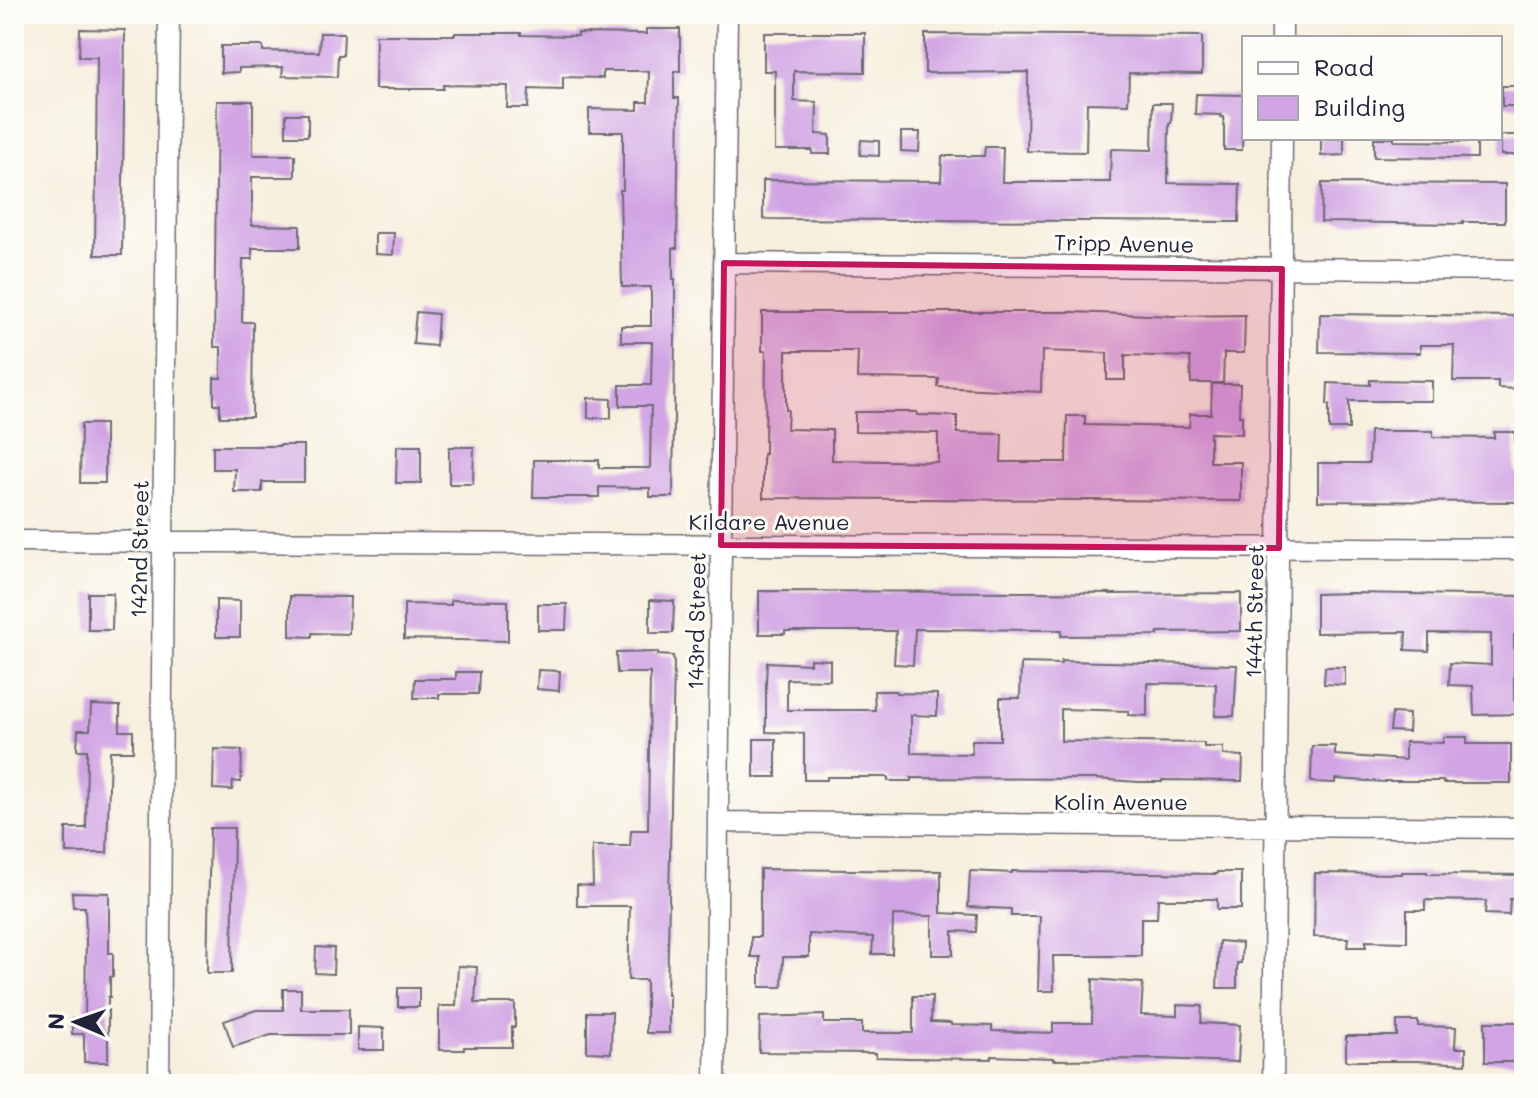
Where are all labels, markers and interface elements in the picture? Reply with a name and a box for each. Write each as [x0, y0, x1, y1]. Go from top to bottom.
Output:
legend [1242, 36, 1502, 140]
text: Road [1314, 51, 1374, 82]
text: Building [1314, 91, 1405, 122]
street label: Tripp Avenue [1054, 227, 1194, 259]
street label: 142nd Street [123, 480, 155, 618]
street label: Kildare Avenue [688, 507, 850, 536]
street label: 144th Street [1238, 543, 1270, 679]
street label: 143rd Street [680, 552, 712, 690]
street label: Kolin Avenue [1054, 787, 1188, 816]
north arrow [36, 982, 116, 1062]
text: N [41, 1012, 70, 1030]

